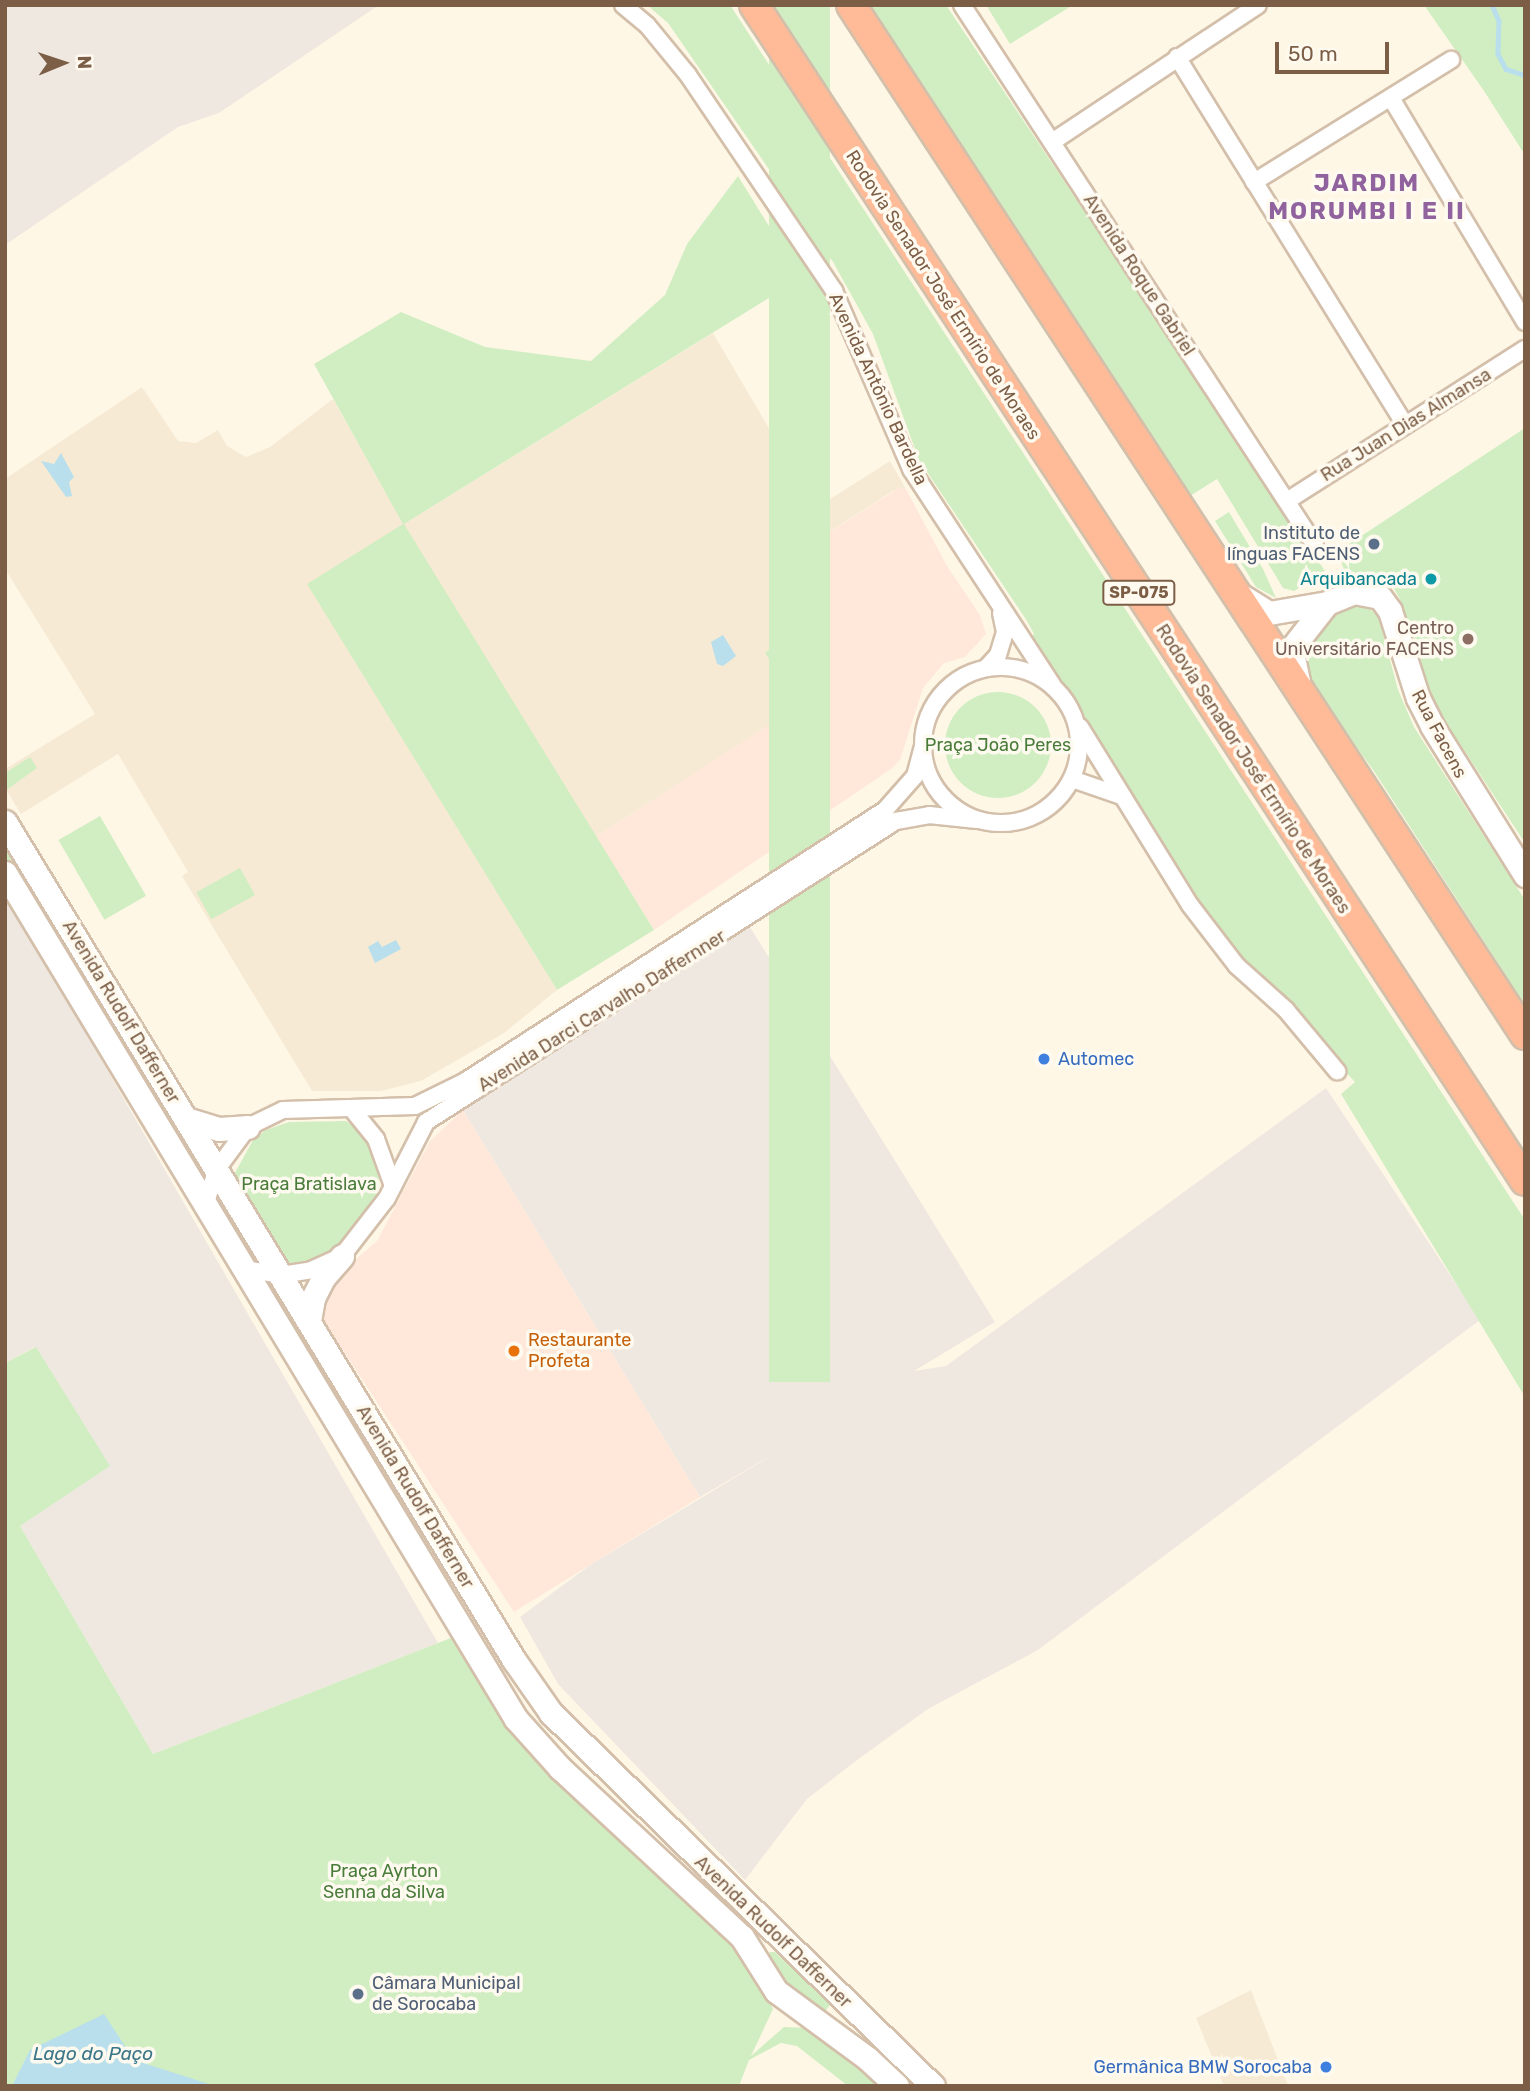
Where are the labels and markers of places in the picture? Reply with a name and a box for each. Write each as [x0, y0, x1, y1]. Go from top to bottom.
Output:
place label: Instituto de línguas FACENS [1227, 523, 1360, 566]
marker: Instituto de línguas FACENS [1366, 536, 1382, 552]
place label: Arquibancada [1300, 568, 1417, 590]
marker: Arquibancada [1423, 571, 1439, 587]
place label: Centro Universitário FACENS [1275, 618, 1454, 660]
marker: Centro Universitário FACENS [1460, 631, 1476, 647]
place label: Automec [1058, 1048, 1134, 1070]
marker: Automec [1036, 1051, 1052, 1067]
place label: Restaurante Profeta [528, 1330, 631, 1372]
marker: Restaurante Profeta [506, 1343, 522, 1359]
place label: Câmara Municipal de Sorocaba [372, 1973, 521, 2016]
marker: Câmara Municipal de Sorocaba [350, 1986, 366, 2002]
place label: Germânica BMW Sorocaba [1093, 2056, 1312, 2078]
marker: Germânica BMW Sorocaba [1318, 2059, 1334, 2075]

